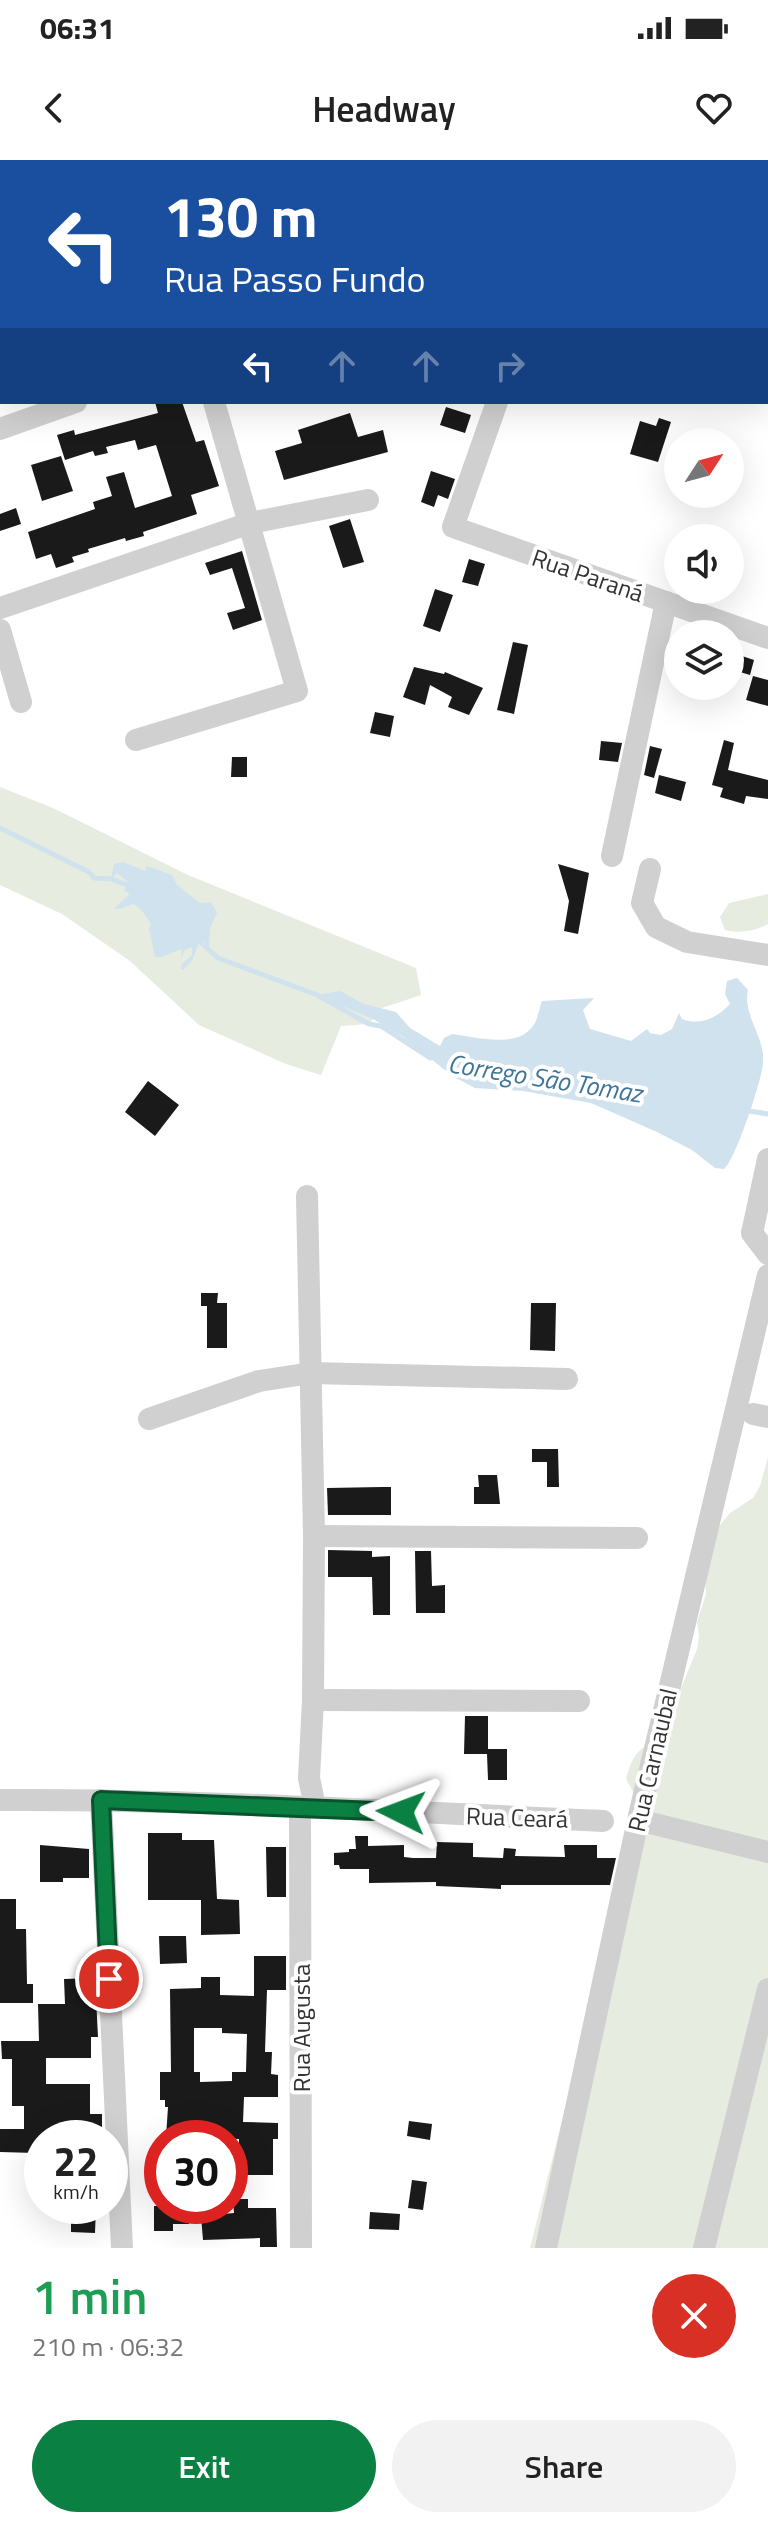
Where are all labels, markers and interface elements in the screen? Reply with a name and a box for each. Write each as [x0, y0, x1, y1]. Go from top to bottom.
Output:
text: 06:31 [40, 5, 115, 51]
text: Headway [312, 81, 456, 136]
icon: back [32, 86, 76, 130]
icon: heart [692, 86, 736, 130]
text: 130 m [164, 174, 317, 259]
icon: left [32, 192, 136, 296]
text: Rua Passo Fundo [164, 251, 426, 306]
icon: left [236, 344, 280, 388]
icon: ahead [320, 344, 364, 388]
icon: ahead [404, 344, 448, 388]
icon: right [488, 344, 532, 388]
north arrow [664, 428, 744, 508]
map controls [664, 428, 744, 700]
button: sound [664, 524, 744, 604]
street label: Rua Paraná [527, 539, 649, 611]
button: layers [664, 620, 744, 700]
water label: Corrego São Tomaz [445, 1043, 647, 1113]
street label: Rua Carnaubal [618, 1685, 686, 1835]
position arrow [359, 1770, 443, 1854]
street label: Rua Ceará [465, 1797, 569, 1837]
pin [75, 1945, 143, 2013]
icon: arrive [87, 1957, 131, 2001]
street label: Rua Augusta [283, 1964, 319, 2092]
speed limit sign: 30 [144, 2120, 248, 2224]
text: 22 [54, 2131, 98, 2192]
text: km/h [53, 2176, 99, 2207]
text: 1 min [32, 2260, 147, 2333]
button: close [652, 2274, 736, 2358]
text: 210 m · 06:32 [32, 2327, 184, 2366]
button: Exit [32, 2420, 376, 2512]
button: Share [392, 2420, 736, 2512]

